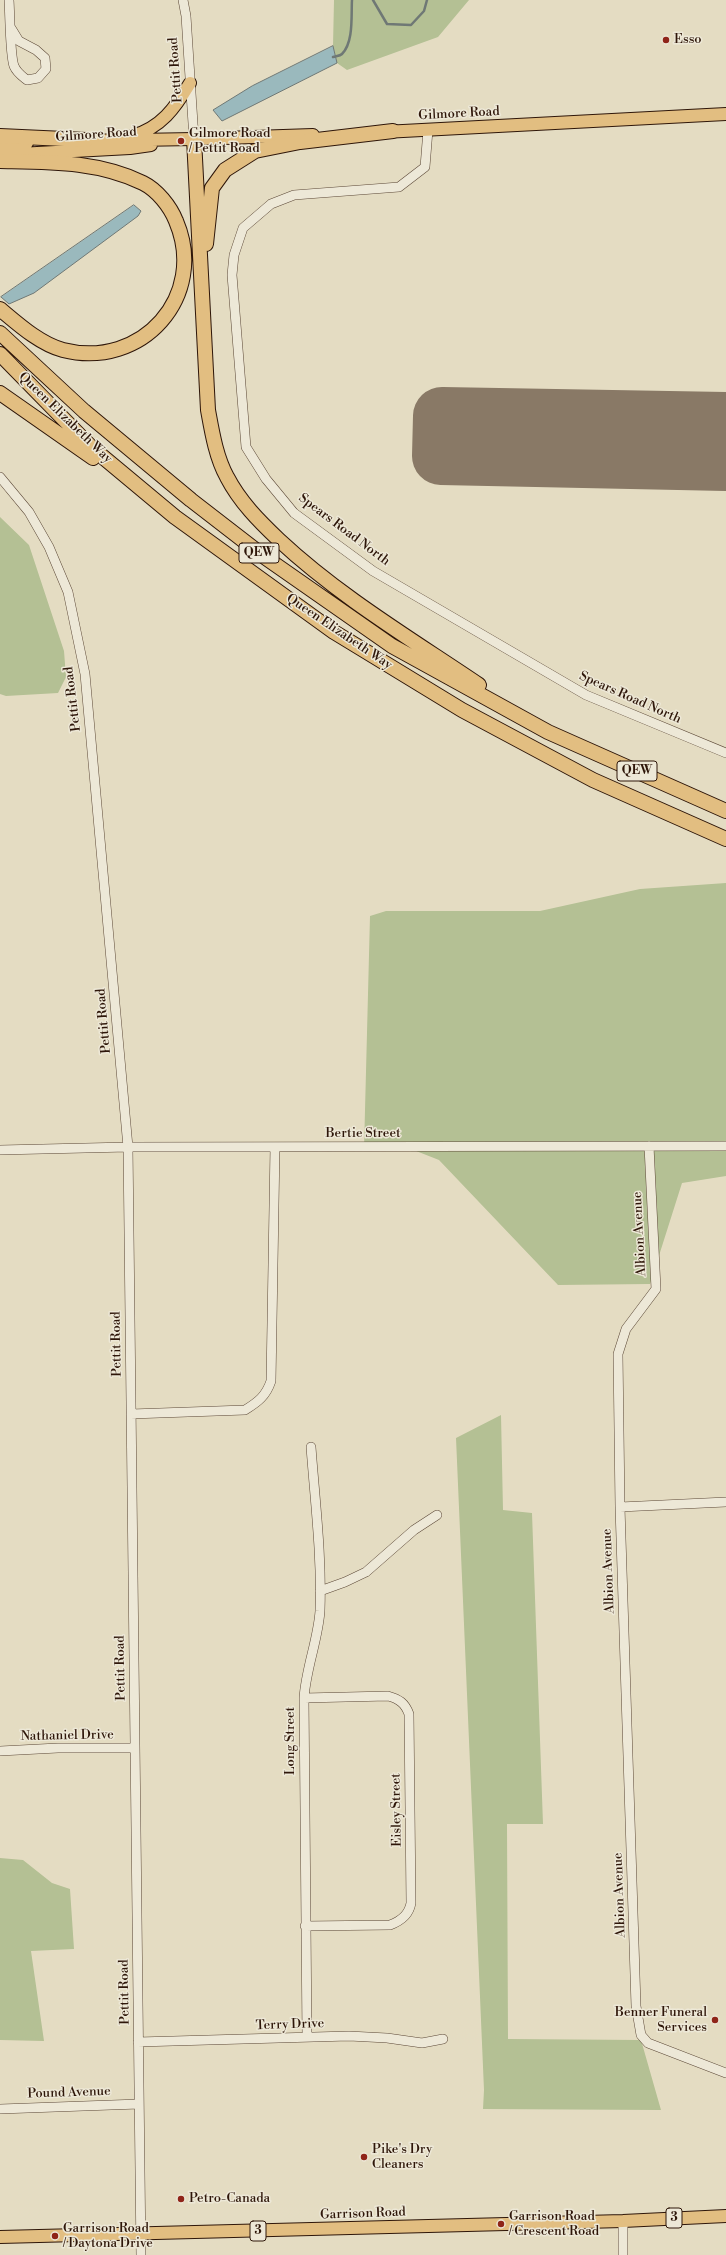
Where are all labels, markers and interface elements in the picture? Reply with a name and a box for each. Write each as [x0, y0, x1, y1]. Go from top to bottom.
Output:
place label: Esso [674, 32, 702, 48]
marker: Esso [661, 35, 671, 45]
street label: Pettit Road [166, 37, 186, 103]
street label: Gilmore Road [418, 104, 500, 124]
street label: Gilmore Road [55, 124, 137, 146]
place label: Gilmore Road / Pettit Road [189, 126, 270, 157]
marker: Gilmore Road / Pettit Road [176, 136, 186, 146]
street label: Queen Elizabeth Way [15, 369, 115, 467]
street label: Spears Road North [295, 491, 393, 569]
road number: QEW [239, 543, 279, 563]
street label: Queen Elizabeth Way [283, 591, 395, 673]
street label: Pettit Road [61, 666, 85, 732]
street label: Spears Road North [576, 668, 684, 728]
road number: QEW [617, 761, 657, 781]
street label: Pettit Road [93, 988, 115, 1054]
street label: Bertie Street [325, 1126, 401, 1142]
street label: Albion Avenue [630, 1191, 650, 1277]
street label: Pettit Road [109, 1311, 125, 1377]
street label: Albion Avenue [600, 1528, 618, 1614]
street label: Pettit Road [113, 1635, 129, 1701]
street label: Long Street [283, 1707, 299, 1775]
street label: Nathaniel Drive [20, 1727, 114, 1745]
street label: Eisley Street [389, 1773, 405, 1847]
street label: Albion Avenue [611, 1852, 629, 1938]
street label: Pettit Road [117, 1959, 133, 2025]
place label: Benner Funeral Services [615, 2005, 707, 2036]
marker: Benner Funeral Services [710, 2015, 720, 2025]
street label: Terry Drive [255, 2016, 325, 2034]
street label: Pound Avenue [27, 2084, 111, 2102]
place label: Pike's Dry Cleaners [372, 2142, 432, 2173]
marker: Pike's Dry Cleaners [359, 2152, 369, 2162]
place label: Petro-Canada [189, 2191, 270, 2207]
marker: Petro-Canada [176, 2194, 186, 2204]
street label: Garrison Road [320, 2205, 406, 2223]
road number: 3 [666, 2208, 682, 2228]
place label: Garrison Road / Crescent Road [509, 2209, 599, 2240]
marker: Garrison Road / Crescent Road [496, 2219, 506, 2229]
place label: Garrison Road / Daytona Drive [63, 2221, 153, 2252]
road number: 3 [250, 2221, 266, 2241]
marker: Garrison Road / Daytona Drive [50, 2231, 60, 2241]

